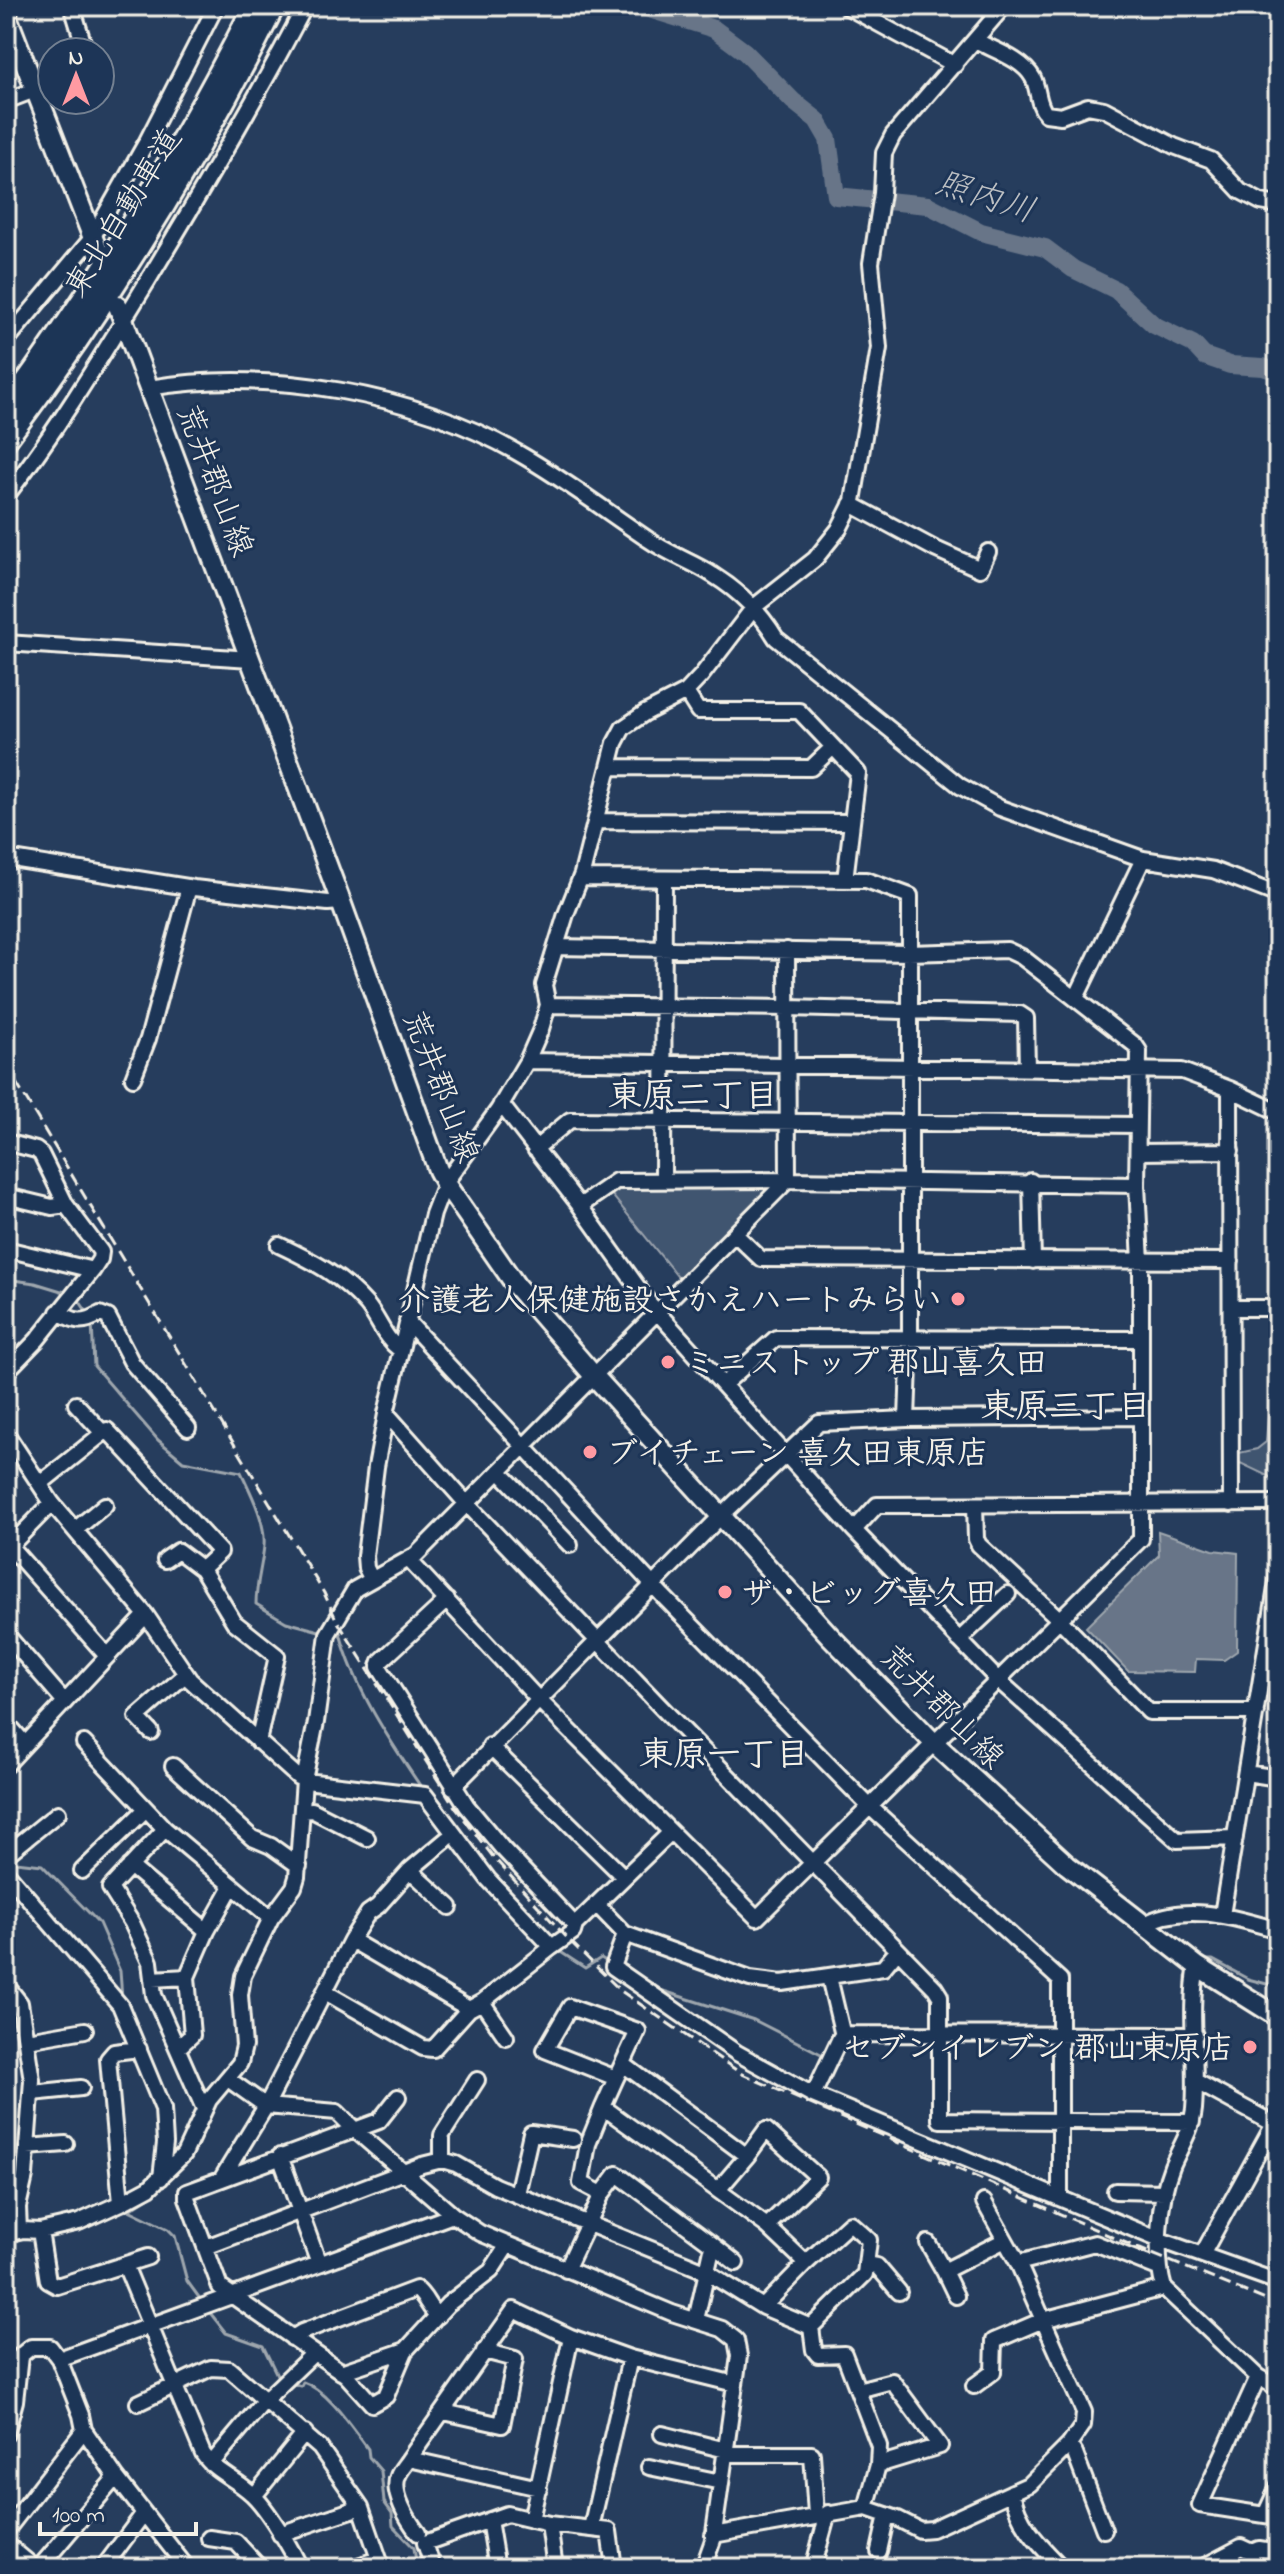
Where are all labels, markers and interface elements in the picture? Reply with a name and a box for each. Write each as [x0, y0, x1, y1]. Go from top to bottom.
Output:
north arrow [36, 36, 116, 116]
text: N [69, 43, 83, 75]
street label: 東北自動車道 [54, 120, 196, 308]
water label: 照内川 [929, 159, 1041, 238]
street label: 荒井郡山線 [162, 398, 263, 564]
street label: 荒井郡山線 [388, 1004, 489, 1170]
district label: 東原二丁目 [608, 1073, 778, 1123]
place label: 介護老人保健施設さかえハートみらい [398, 1279, 942, 1326]
marker: 介護老人保健施設さかえハートみらい [949, 1290, 967, 1308]
place label: ミニストップ 郡山喜久田 [684, 1342, 1047, 1389]
marker: ミニストップ 郡山喜久田 [659, 1353, 677, 1371]
district label: 東原三丁目 [981, 1384, 1151, 1434]
place label: ブイチェーン 喜久田東原店 [606, 1432, 989, 1479]
marker: ブイチェーン 喜久田東原店 [581, 1443, 599, 1461]
place label: ザ・ビッグ喜久田 [741, 1572, 997, 1619]
marker: ザ・ビッグ喜久田 [716, 1583, 734, 1601]
street label: 荒井郡山線 [867, 1635, 1014, 1782]
district label: 東原一丁目 [639, 1732, 809, 1782]
place label: セブンイレブン 郡山東原店 [842, 2027, 1234, 2074]
marker: セブンイレブン 郡山東原店 [1241, 2038, 1259, 2056]
scale bar [40, 2486, 196, 2536]
text: 100 m [52, 2499, 105, 2534]

